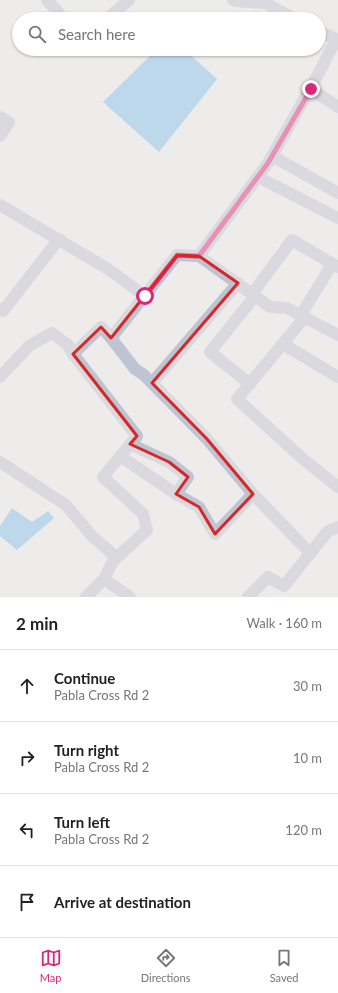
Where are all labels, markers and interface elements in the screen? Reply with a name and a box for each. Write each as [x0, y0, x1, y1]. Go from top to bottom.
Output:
search box [12, 12, 326, 56]
icon: search [26, 23, 48, 45]
text: Search here [58, 25, 135, 43]
route end [302, 80, 320, 98]
route start [136, 287, 154, 305]
text: 2 min [16, 613, 58, 634]
text: Walk · 160 m [246, 615, 322, 631]
text: Continue [54, 669, 115, 687]
icon: ahead [16, 675, 38, 697]
text: 30 m [293, 678, 322, 694]
text: Pabla Cross Rd 2 [54, 687, 149, 703]
text: Turn right [54, 741, 119, 759]
icon: right [16, 747, 38, 769]
text: 10 m [293, 750, 322, 766]
text: Pabla Cross Rd 2 [54, 759, 149, 775]
text: Turn left [54, 813, 110, 831]
icon: left [16, 819, 38, 841]
text: 120 m [285, 822, 322, 838]
text: Pabla Cross Rd 2 [54, 831, 149, 847]
icon: arrive [16, 891, 38, 913]
text: Arrive at destination [54, 893, 191, 911]
tab: Map [40, 947, 62, 984]
tab: Directions [141, 947, 190, 984]
tab: Saved [270, 947, 298, 984]

